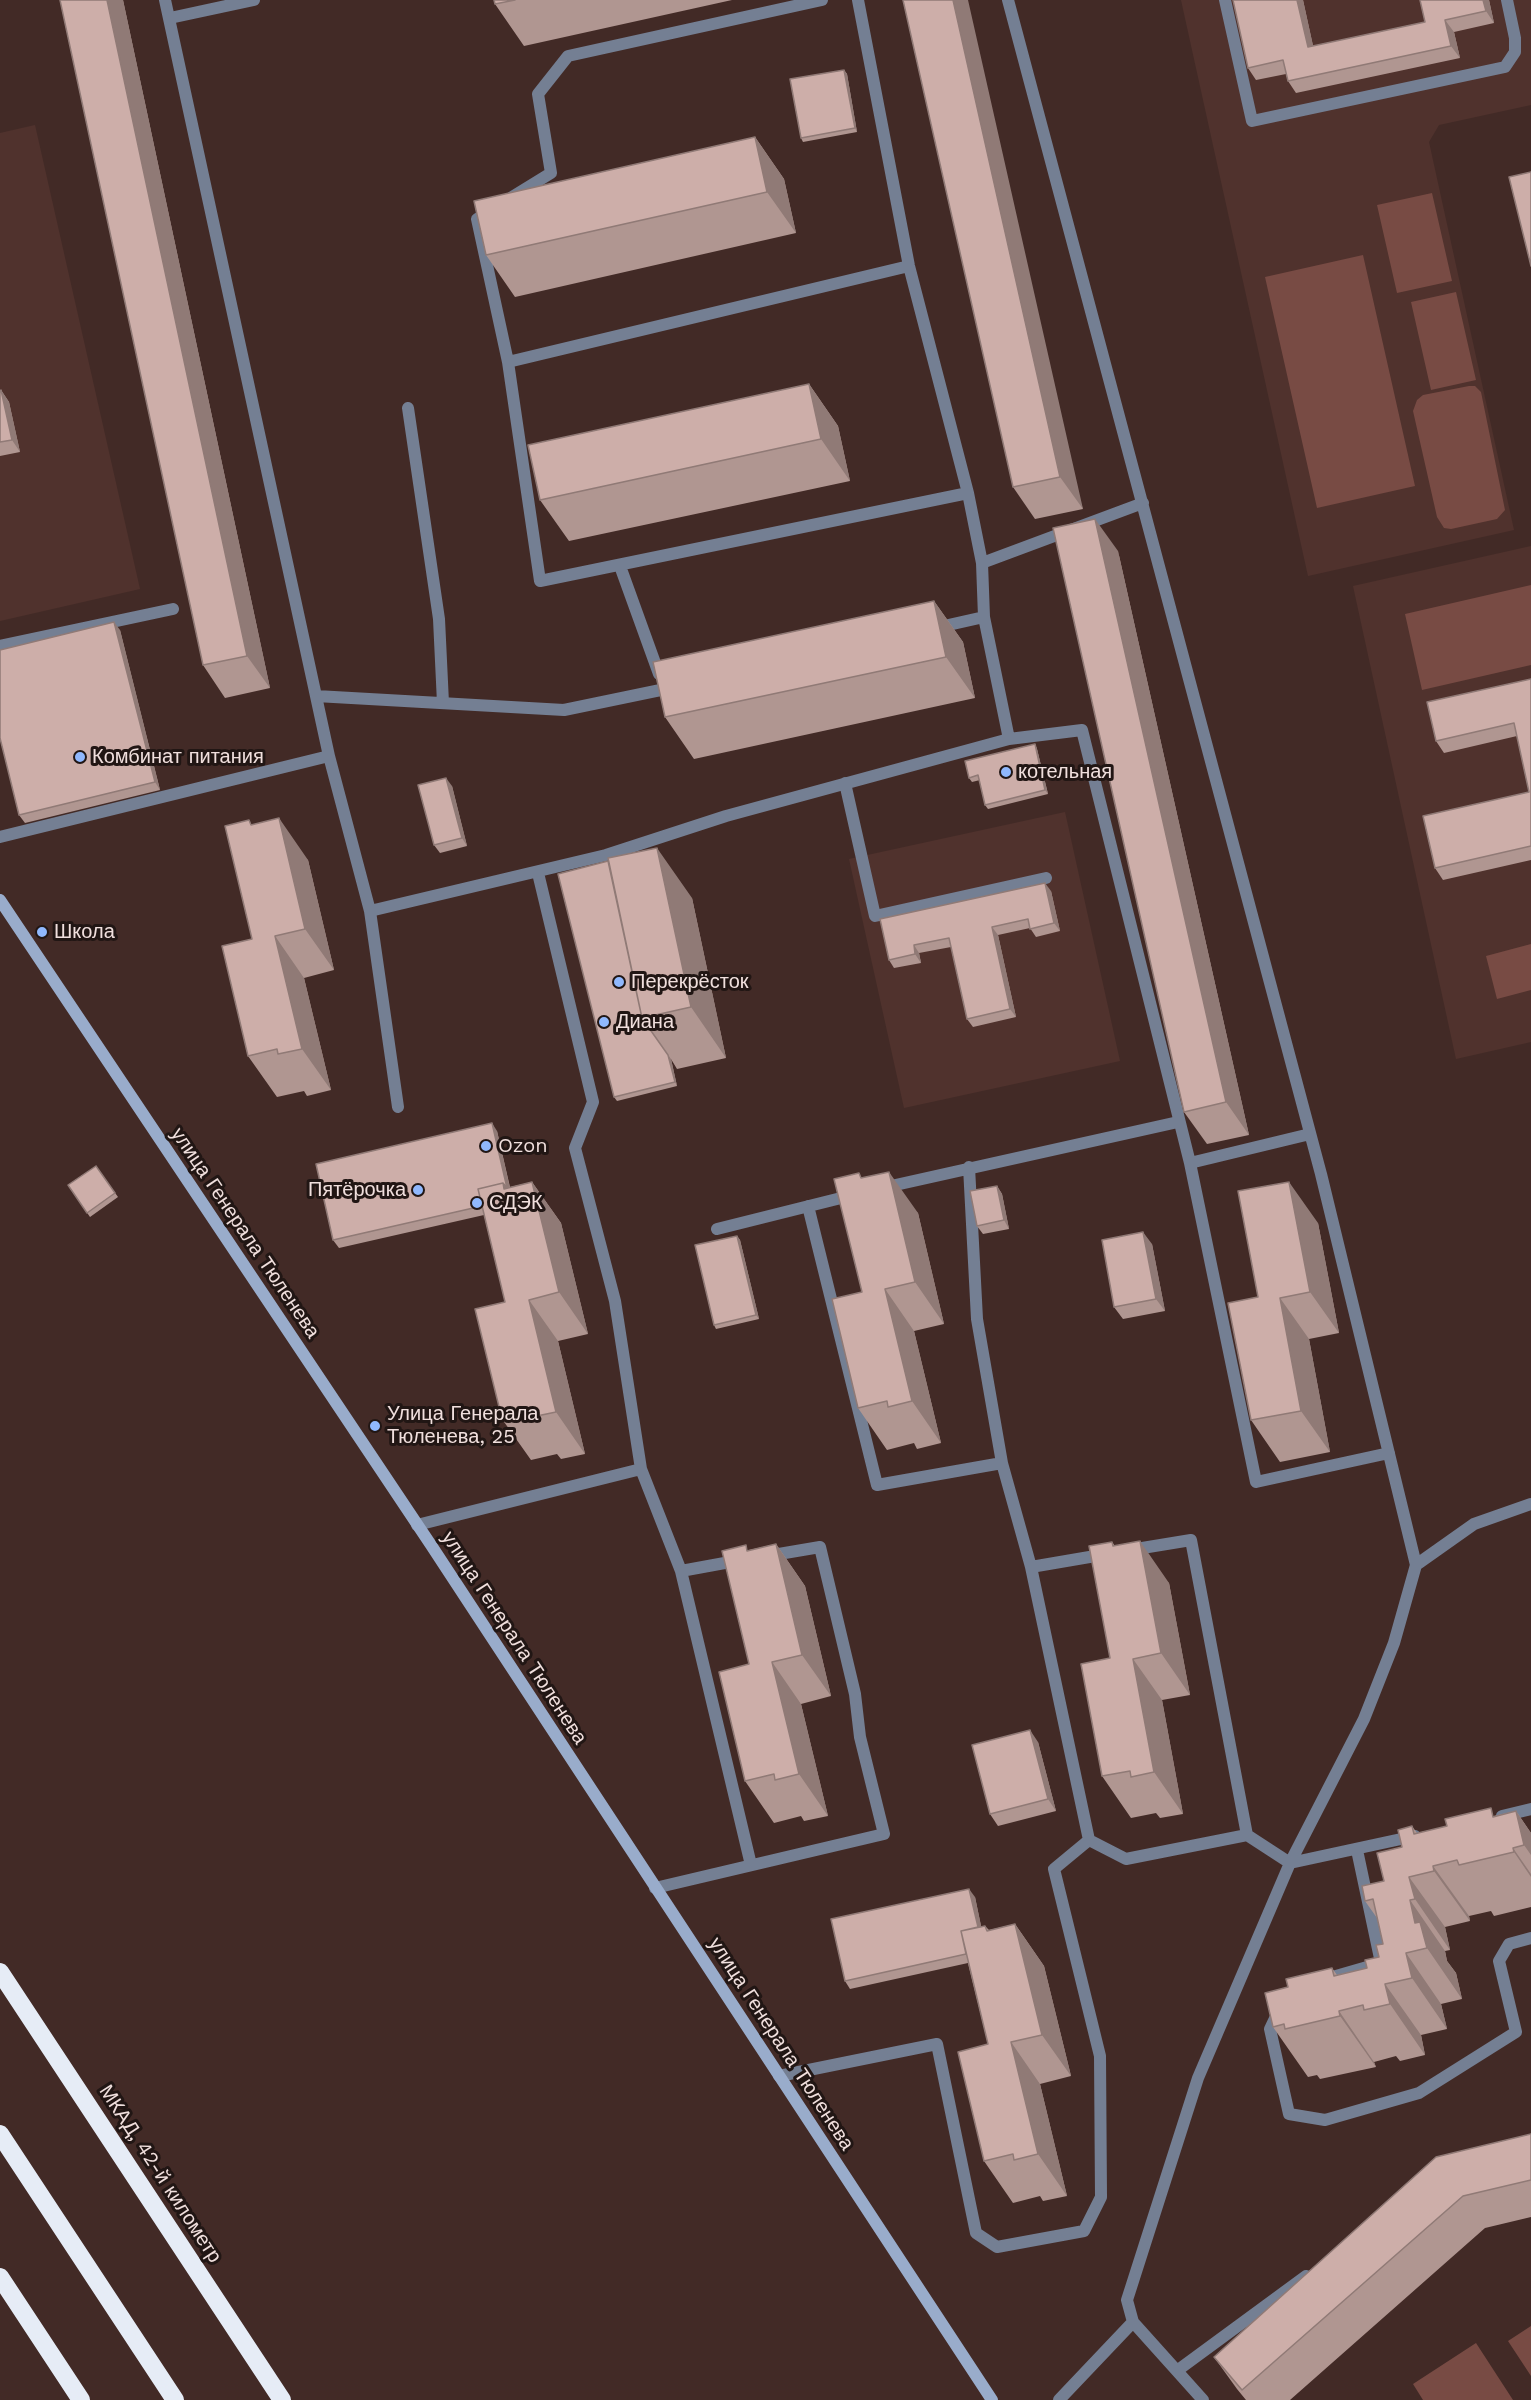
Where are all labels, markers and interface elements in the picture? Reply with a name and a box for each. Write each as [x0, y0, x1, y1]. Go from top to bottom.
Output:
place label: Комбинат питания [92, 745, 264, 769]
marker: Комбинат питания [73, 750, 87, 764]
place label: котельная [1018, 760, 1112, 784]
marker: котельная [999, 765, 1013, 779]
place label: Школа [54, 920, 115, 944]
marker: Школа [35, 925, 49, 939]
place label: Перекрёсток [631, 970, 749, 994]
marker: Перекрёсток [612, 975, 626, 989]
place label: Диана [616, 1010, 674, 1034]
marker: Диана [597, 1015, 611, 1029]
street label: улица Генерала Тюленева [165, 1123, 325, 1343]
place label: Ozon [498, 1134, 548, 1158]
marker: Ozon [479, 1139, 493, 1153]
place label: Пятёрочка [308, 1178, 406, 1202]
marker: Пятёрочка [411, 1183, 425, 1197]
place label: СДЭК [489, 1191, 543, 1215]
marker: СДЭК [470, 1196, 484, 1210]
place label: Улица Генерала Тюленева, 25 [387, 1402, 538, 1449]
marker: Улица Генерала Тюленева, 25 [368, 1419, 382, 1433]
street label: улица Генерала Тюленева [436, 1527, 592, 1749]
street label: улица Генерала Тюленева [703, 1933, 859, 2155]
street label: МКАД, 42-й километр [94, 2081, 226, 2267]

